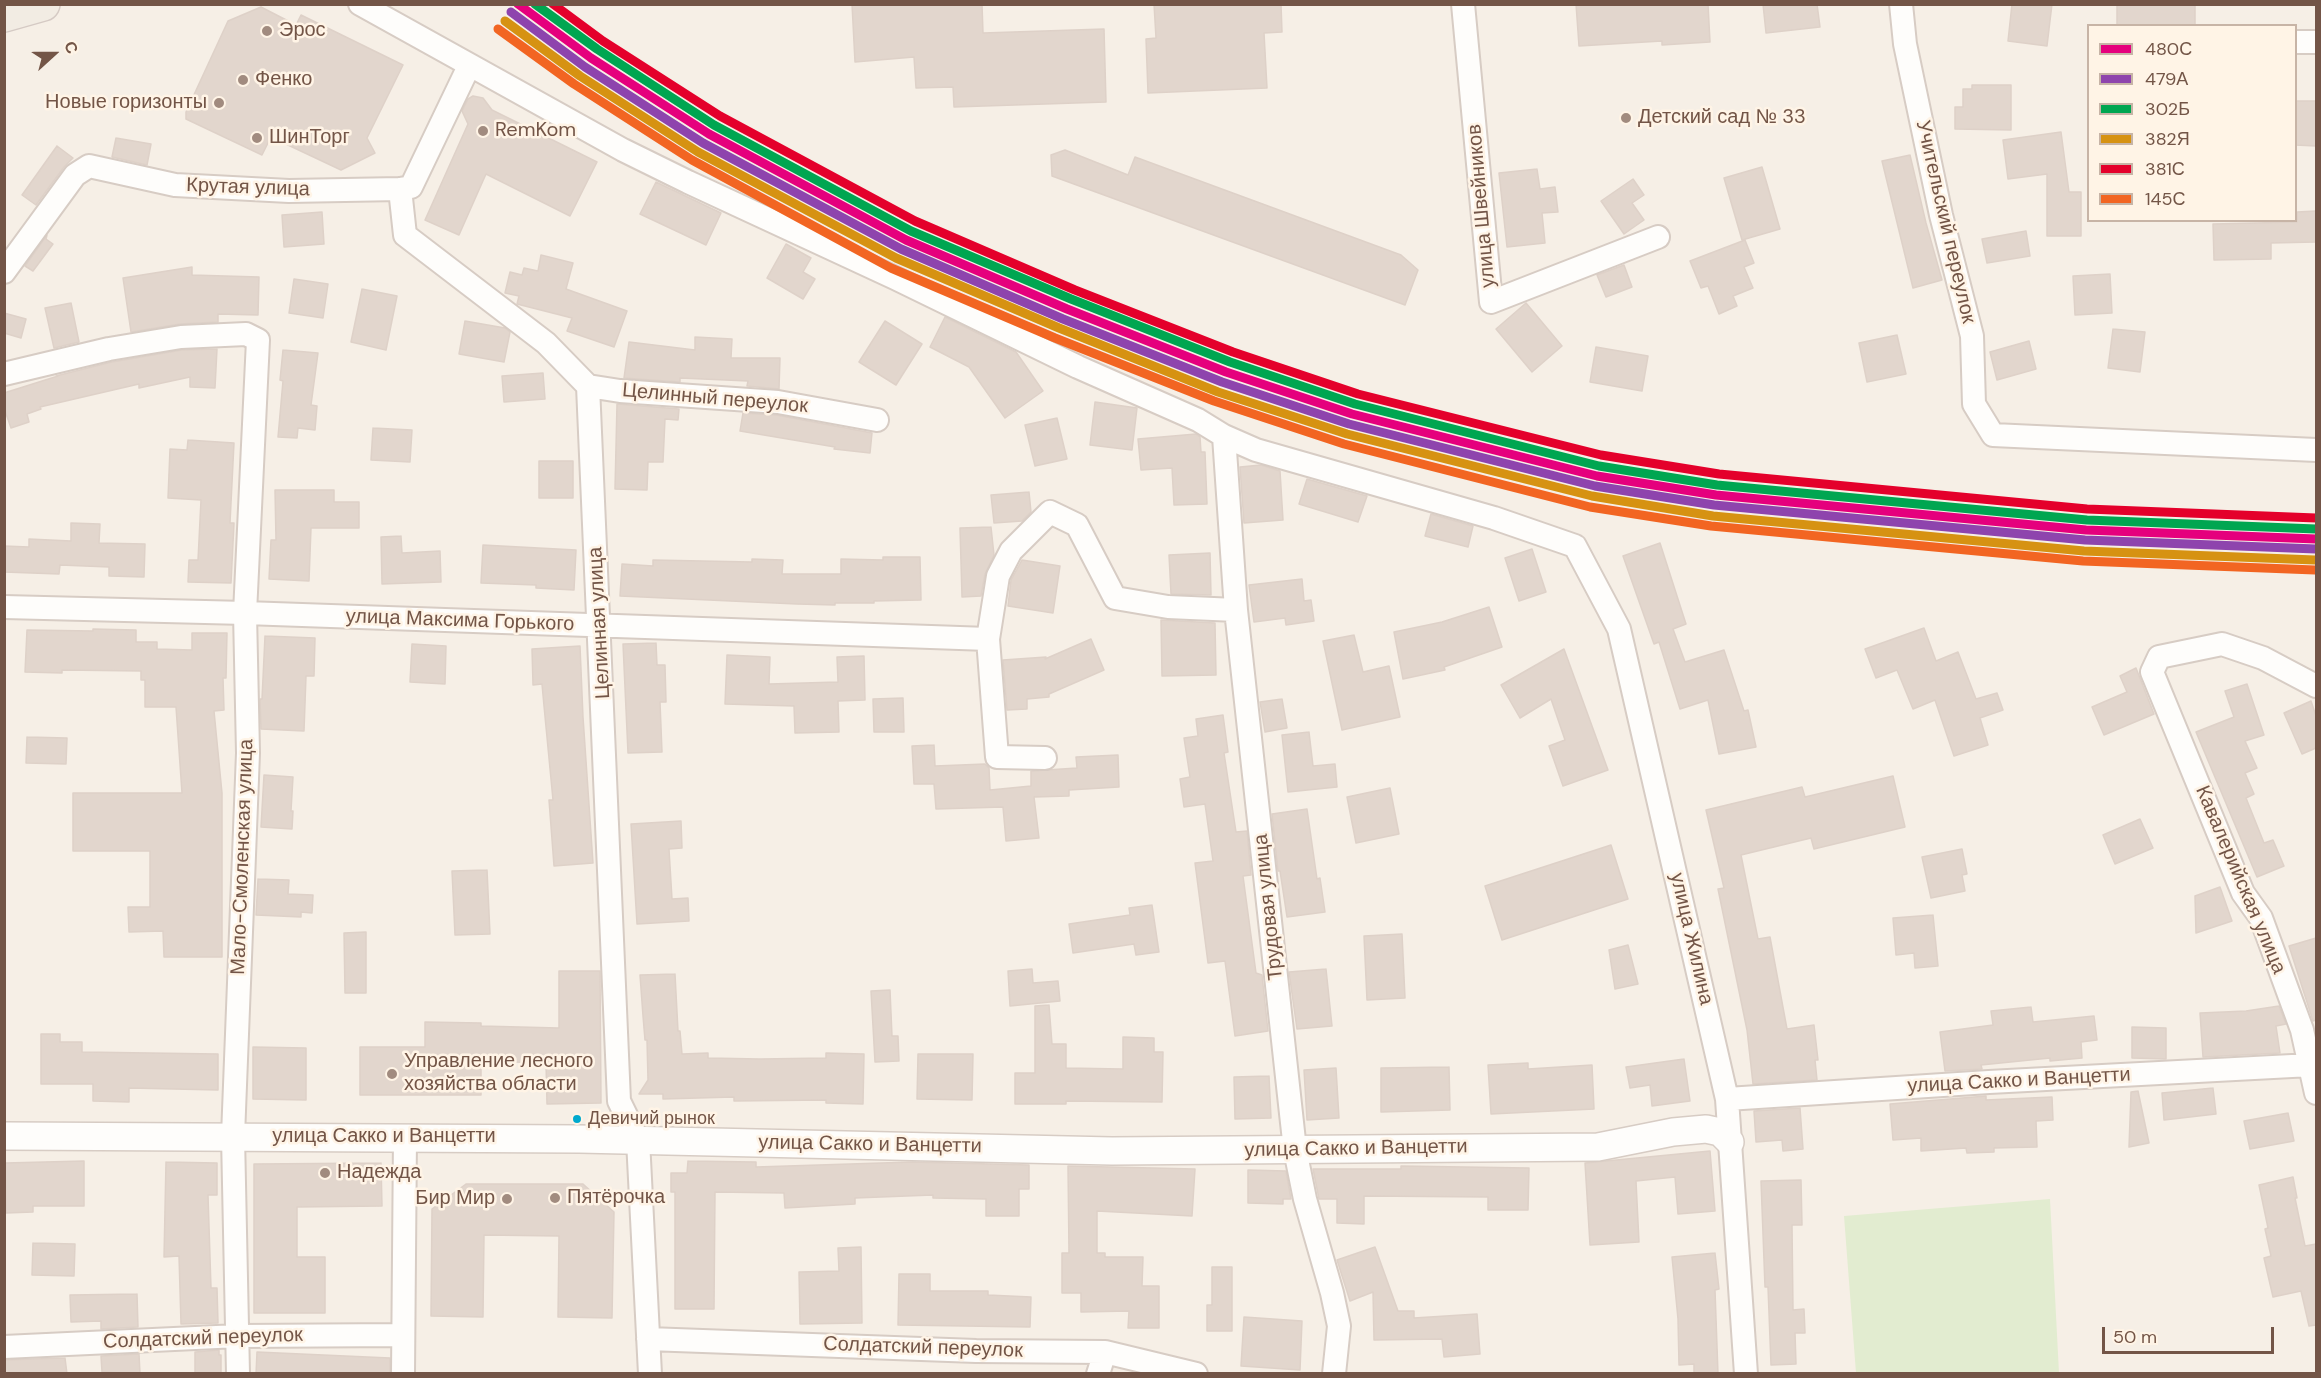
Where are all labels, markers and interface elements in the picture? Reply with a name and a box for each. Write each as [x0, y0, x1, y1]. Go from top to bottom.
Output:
place label: Эрос [279, 19, 326, 43]
north arrow [24, 24, 84, 84]
marker: Эрос [260, 24, 274, 38]
legend [2087, 24, 2297, 222]
text: 480С [2145, 37, 2192, 61]
text: С [59, 38, 83, 57]
text: 479А [2145, 67, 2188, 91]
place label: Фенко [255, 68, 312, 92]
marker: Фенко [236, 73, 250, 87]
place label: Новые горизонты [45, 91, 207, 115]
marker: Новые горизонты [212, 96, 226, 110]
text: 302Б [2145, 97, 2190, 121]
place label: Детский сад № 33 [1638, 106, 1806, 130]
marker: Детский сад № 33 [1619, 111, 1633, 125]
street label: Учительский переулок [1910, 118, 1980, 326]
place label: RemKom [495, 119, 576, 143]
street label: улица Швейников [1463, 123, 1501, 289]
marker: RemKom [476, 124, 490, 138]
place label: ШинТорг [269, 126, 350, 150]
text: 382Я [2145, 127, 2190, 151]
marker: ШинТорг [250, 131, 264, 145]
text: 381С [2145, 157, 2185, 181]
street label: Крутая улица [186, 174, 310, 202]
text: 145С [2145, 187, 2186, 211]
street label: Целинный переулок [621, 379, 809, 419]
street label: Целинная улица [584, 546, 616, 700]
street label: улица Максима Горького [345, 605, 575, 637]
street label: Мало-Смоленская улица [227, 739, 259, 975]
street label: Кавалерийская улица [2189, 782, 2291, 978]
street label: Трудовая улица [1249, 833, 1289, 981]
street label: улица Жилина [1664, 871, 1718, 1007]
place label: Управление лесного хозяйства области [404, 1050, 593, 1097]
street label: улица Сакко и Ванцетти [1907, 1063, 2131, 1099]
marker: Управление лесного хозяйства области [385, 1067, 399, 1081]
place label: Девичий рынок [588, 1108, 715, 1130]
marker: Девичий рынок [571, 1113, 583, 1125]
street label: улица Сакко и Ванцетти [272, 1125, 496, 1149]
street label: улица Сакко и Ванцетти [758, 1131, 982, 1159]
street label: улица Сакко и Ванцетти [1244, 1135, 1468, 1163]
place label: Надежда [337, 1161, 421, 1185]
marker: Надежда [318, 1166, 332, 1180]
place label: Пятёрочка [567, 1186, 665, 1210]
place label: Бир Мир [415, 1187, 495, 1211]
marker: Пятёрочка [548, 1191, 562, 1205]
marker: Бир Мир [500, 1192, 514, 1206]
scale bar [2105, 1315, 2278, 1353]
street label: Солдатский переулок [103, 1324, 303, 1354]
text: 50 m [2113, 1325, 2157, 1349]
street label: Солдатский переулок [823, 1333, 1023, 1363]

